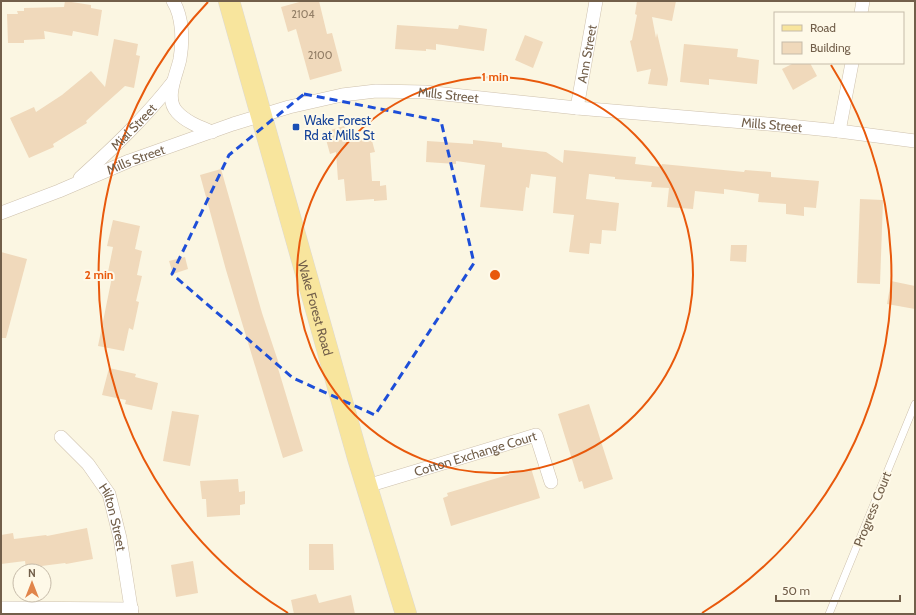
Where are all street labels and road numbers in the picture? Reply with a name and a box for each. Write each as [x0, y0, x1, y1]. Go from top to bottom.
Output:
street label: Ann Street [574, 23, 600, 84]
street label: Mills Street [418, 84, 480, 106]
street label: Mial Street [107, 100, 160, 153]
street label: Mills Street [741, 114, 804, 135]
street label: Mills Street [104, 141, 167, 178]
street label: Wake Forest Road [295, 259, 337, 357]
street label: Cotton Exchange Court [412, 427, 539, 479]
street label: Progress Court [850, 469, 895, 549]
street label: Hilton Street [96, 480, 130, 553]

